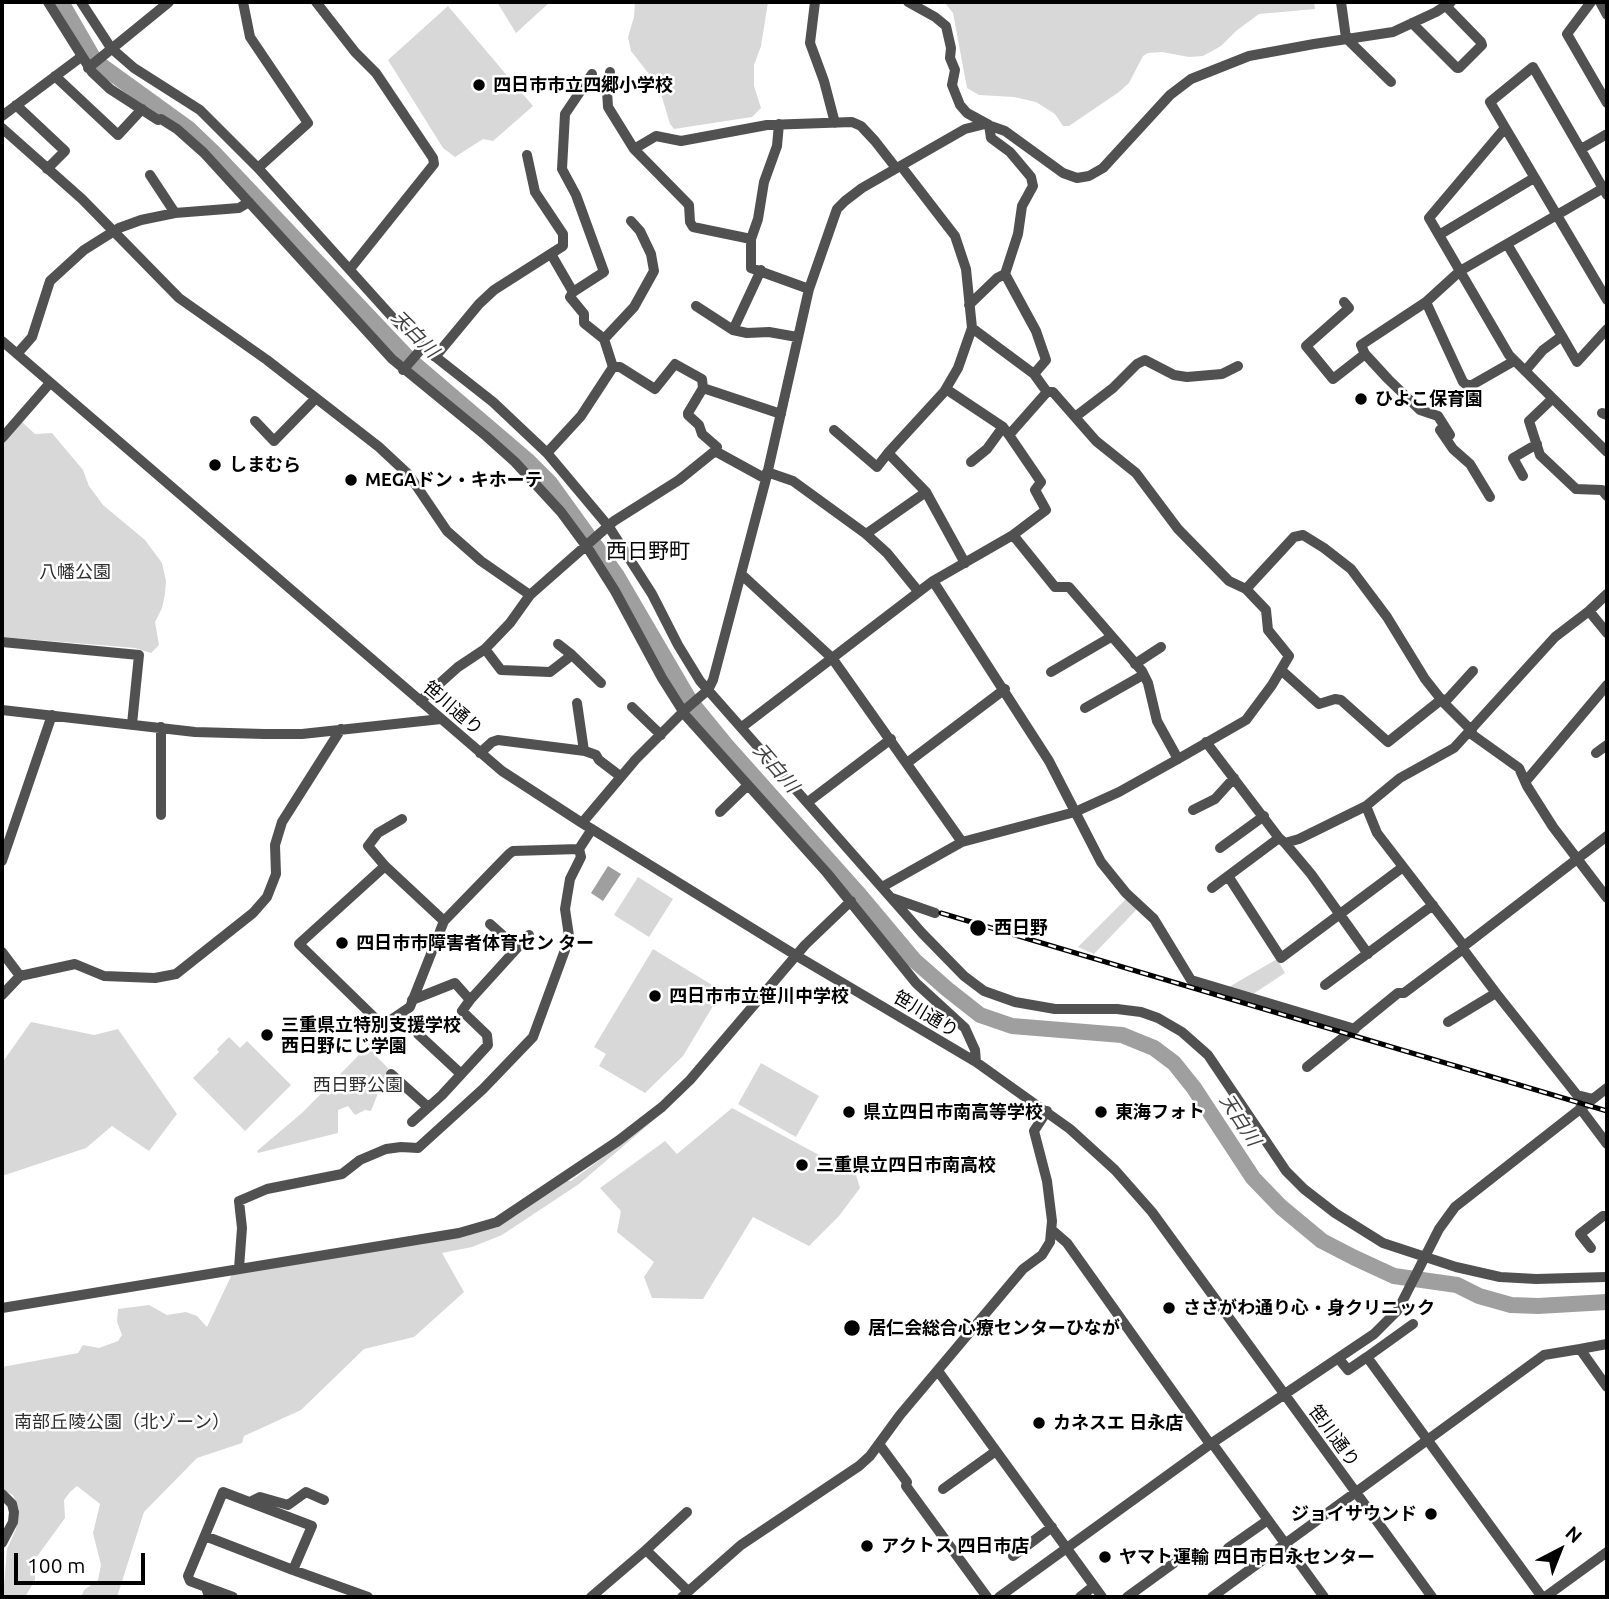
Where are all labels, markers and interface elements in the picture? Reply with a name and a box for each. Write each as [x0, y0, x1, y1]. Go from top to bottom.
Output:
place label: 四日市市立四郷小学校 [493, 74, 673, 96]
marker: 四日市市立四郷小学校 [471, 77, 487, 93]
water label: 天白川 [387, 306, 443, 362]
place label: ひよこ保育園 [1375, 388, 1483, 410]
marker: ひよこ保育園 [1353, 391, 1369, 407]
place label: しまむら [229, 454, 301, 476]
marker: しまむら [207, 457, 223, 473]
place label: MEGAドン・キホーテ [365, 469, 543, 491]
marker: MEGAドン・キホーテ [343, 472, 359, 488]
district label: 西日野町 [606, 538, 690, 564]
park label: 八幡公園 [39, 561, 111, 583]
street label: 笹川通り [419, 676, 487, 740]
water label: 天白川 [749, 739, 803, 797]
place label: 西日野 [994, 917, 1048, 939]
marker: 西日野 [968, 918, 988, 938]
place label: 四日市市障害者体育セン ター [356, 932, 594, 954]
marker: 四日市市障害者体育セン ター [334, 935, 350, 951]
place label: 四日市市立笹川中学校 [669, 985, 849, 1007]
street label: 笹川通り [890, 986, 962, 1042]
marker: 四日市市立笹川中学校 [647, 988, 663, 1004]
place label: 三重県立特別支援学校 西日野にじ学園 [281, 1014, 461, 1056]
marker: 三重県立特別支援学校 西日野にじ学園 [259, 1027, 275, 1043]
park label: 西日野公園 [313, 1074, 403, 1096]
water label: 天白川 [1215, 1090, 1265, 1150]
place label: 県立四日市南高等学校 [863, 1101, 1043, 1123]
place label: 東海フォト [1115, 1101, 1205, 1123]
marker: 県立四日市南高等学校 [841, 1104, 857, 1120]
marker: 東海フォト [1093, 1104, 1109, 1120]
place label: 三重県立四日市南高校 [816, 1154, 996, 1176]
marker: 三重県立四日市南高校 [794, 1157, 810, 1173]
place label: ささがわ通り心・身クリニック [1183, 1297, 1435, 1319]
marker: ささがわ通り心・身クリニック [1161, 1300, 1177, 1316]
place label: 居仁会総合心療センターひなが [868, 1317, 1120, 1339]
marker: 居仁会総合心療センターひなが [842, 1318, 862, 1338]
street label: 笹川通り [1304, 1401, 1364, 1471]
park label: 南部丘陵公園（北ゾーン） [14, 1411, 230, 1433]
place label: カネスエ 日永店 [1053, 1412, 1183, 1434]
marker: カネスエ 日永店 [1031, 1415, 1047, 1431]
place label: ジョイサウンド [1291, 1503, 1417, 1525]
marker: ジョイサウンド [1423, 1506, 1439, 1522]
north arrow [1525, 1515, 1595, 1585]
text: N [1561, 1521, 1587, 1547]
place label: アクトス 四日市店 [881, 1535, 1029, 1557]
marker: アクトス 四日市店 [859, 1538, 875, 1554]
scale bar [18, 1540, 149, 1584]
place label: ヤマト運輸 四日市日永センター [1119, 1546, 1375, 1568]
marker: ヤマト運輸 四日市日永センター [1097, 1549, 1113, 1565]
text: 100 m [27, 1553, 85, 1577]

